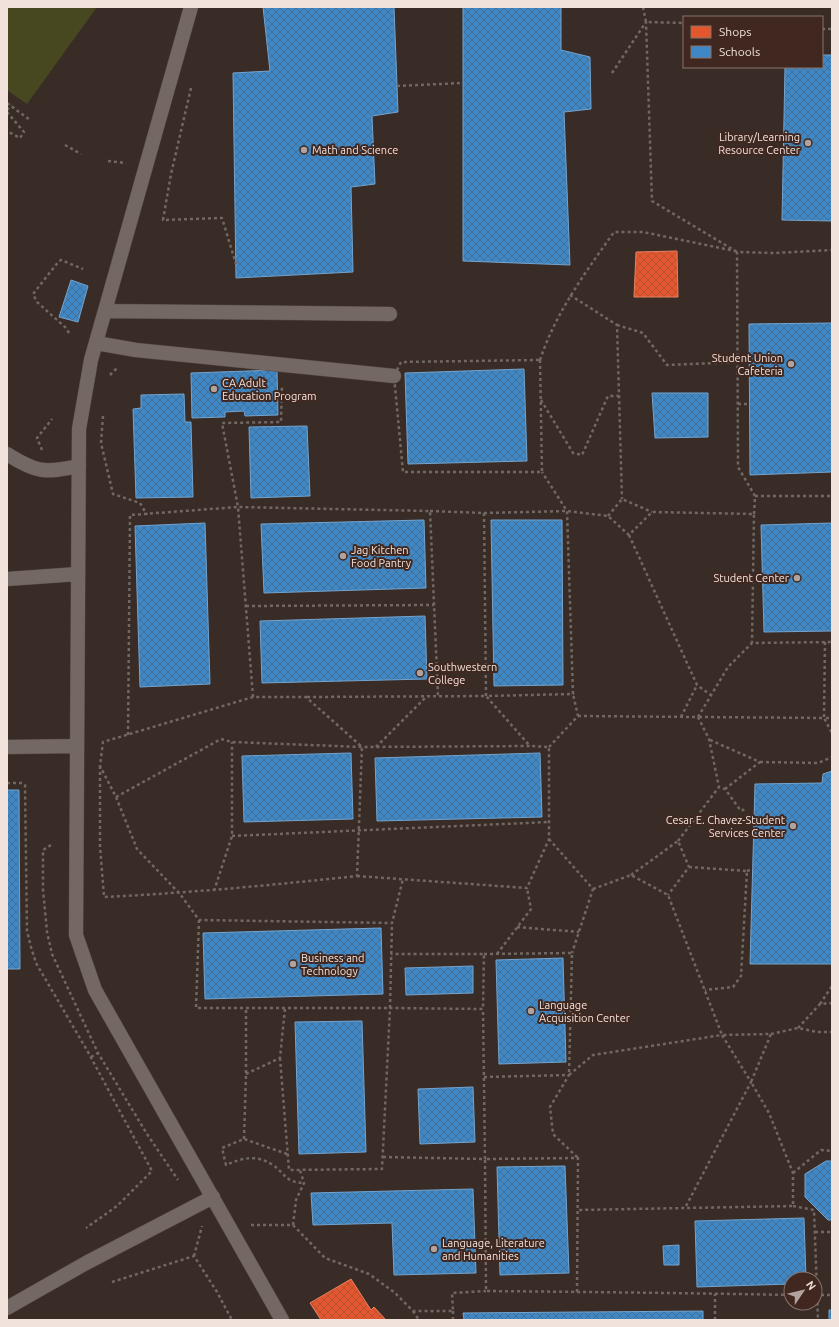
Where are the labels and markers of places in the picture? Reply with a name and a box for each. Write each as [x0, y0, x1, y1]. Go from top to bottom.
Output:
place label: Library/Learning Resource Center [718, 131, 801, 156]
marker: Library/Learning Resource Center [803, 138, 813, 148]
place label: Math and Science [312, 144, 398, 156]
marker: Math and Science [299, 145, 309, 155]
place label: Student Union Cafeteria [712, 352, 783, 377]
marker: Student Union Cafeteria [786, 359, 796, 369]
place label: CA Adult Education Program [222, 377, 317, 402]
marker: CA Adult Education Program [209, 384, 219, 394]
place label: Jag Kitchen Food Pantry [351, 544, 412, 569]
marker: Jag Kitchen Food Pantry [338, 551, 348, 561]
place label: Student Center [713, 572, 790, 584]
marker: Student Center [792, 573, 802, 583]
place label: Southwestern College [428, 661, 497, 686]
marker: Southwestern College [415, 668, 425, 678]
place label: Cesar E. Chavez-Student Services Center [666, 814, 786, 839]
marker: Cesar E. Chavez-Student Services Center [788, 821, 798, 831]
place label: Business and Technology [301, 952, 365, 977]
marker: Business and Technology [288, 959, 298, 969]
place label: Language Acquisition Center [539, 999, 631, 1024]
marker: Language Acquisition Center [526, 1006, 536, 1016]
place label: Language, Literature and Humanities [442, 1237, 545, 1262]
marker: Language, Literature and Humanities [429, 1244, 439, 1254]

